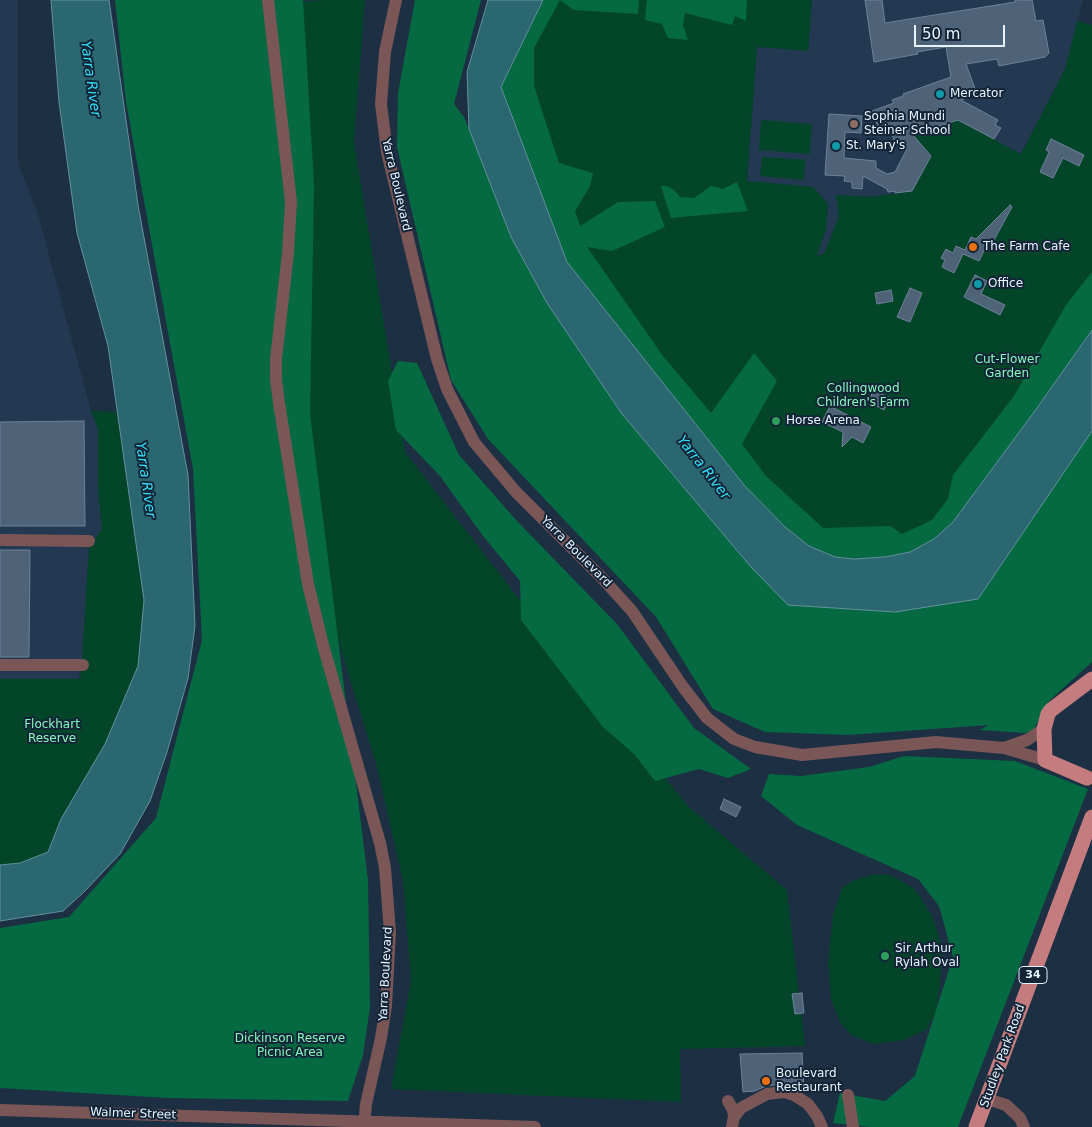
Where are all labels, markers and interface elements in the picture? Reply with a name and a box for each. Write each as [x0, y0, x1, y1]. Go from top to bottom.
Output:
scale bar [917, 15, 1008, 47]
text: 50 m [922, 25, 960, 43]
water label: Yarra River [76, 40, 104, 118]
place label: Mercator [950, 87, 1003, 101]
marker: Mercator [934, 88, 946, 100]
place label: Sophia Mundi Steiner School [864, 110, 951, 138]
marker: Sophia Mundi Steiner School [848, 118, 860, 130]
street label: Yarra Boulevard [378, 137, 414, 233]
place label: St. Mary's [846, 139, 905, 153]
marker: St. Mary's [830, 140, 842, 152]
place label: The Farm Cafe [983, 240, 1070, 254]
marker: The Farm Cafe [967, 241, 979, 253]
place label: Office [988, 277, 1023, 291]
marker: Office [972, 278, 984, 290]
park label: Cut-Flower Garden [975, 353, 1039, 381]
park label: Collingwood Children's Farm [817, 382, 909, 410]
place label: Horse Arena [786, 414, 860, 428]
marker: Horse Arena [770, 415, 782, 427]
water label: Yarra River [673, 433, 733, 503]
water label: Yarra River [131, 441, 159, 519]
street label: Yarra Boulevard [537, 513, 615, 591]
park label: Flockhart Reserve [24, 718, 80, 746]
street label: Yarra Boulevard [376, 926, 396, 1022]
place label: Sir Arthur Rylah Oval [895, 942, 959, 970]
marker: Sir Arthur Rylah Oval [879, 950, 891, 962]
road number: 34 [1019, 966, 1047, 984]
street label: Studley Park Road [978, 1002, 1028, 1110]
park label: Dickinson Reserve Picnic Area [235, 1032, 345, 1060]
place label: Boulevard Restaurant [776, 1067, 842, 1095]
marker: Boulevard Restaurant [760, 1075, 772, 1087]
street label: Walmer Street [90, 1105, 176, 1123]

